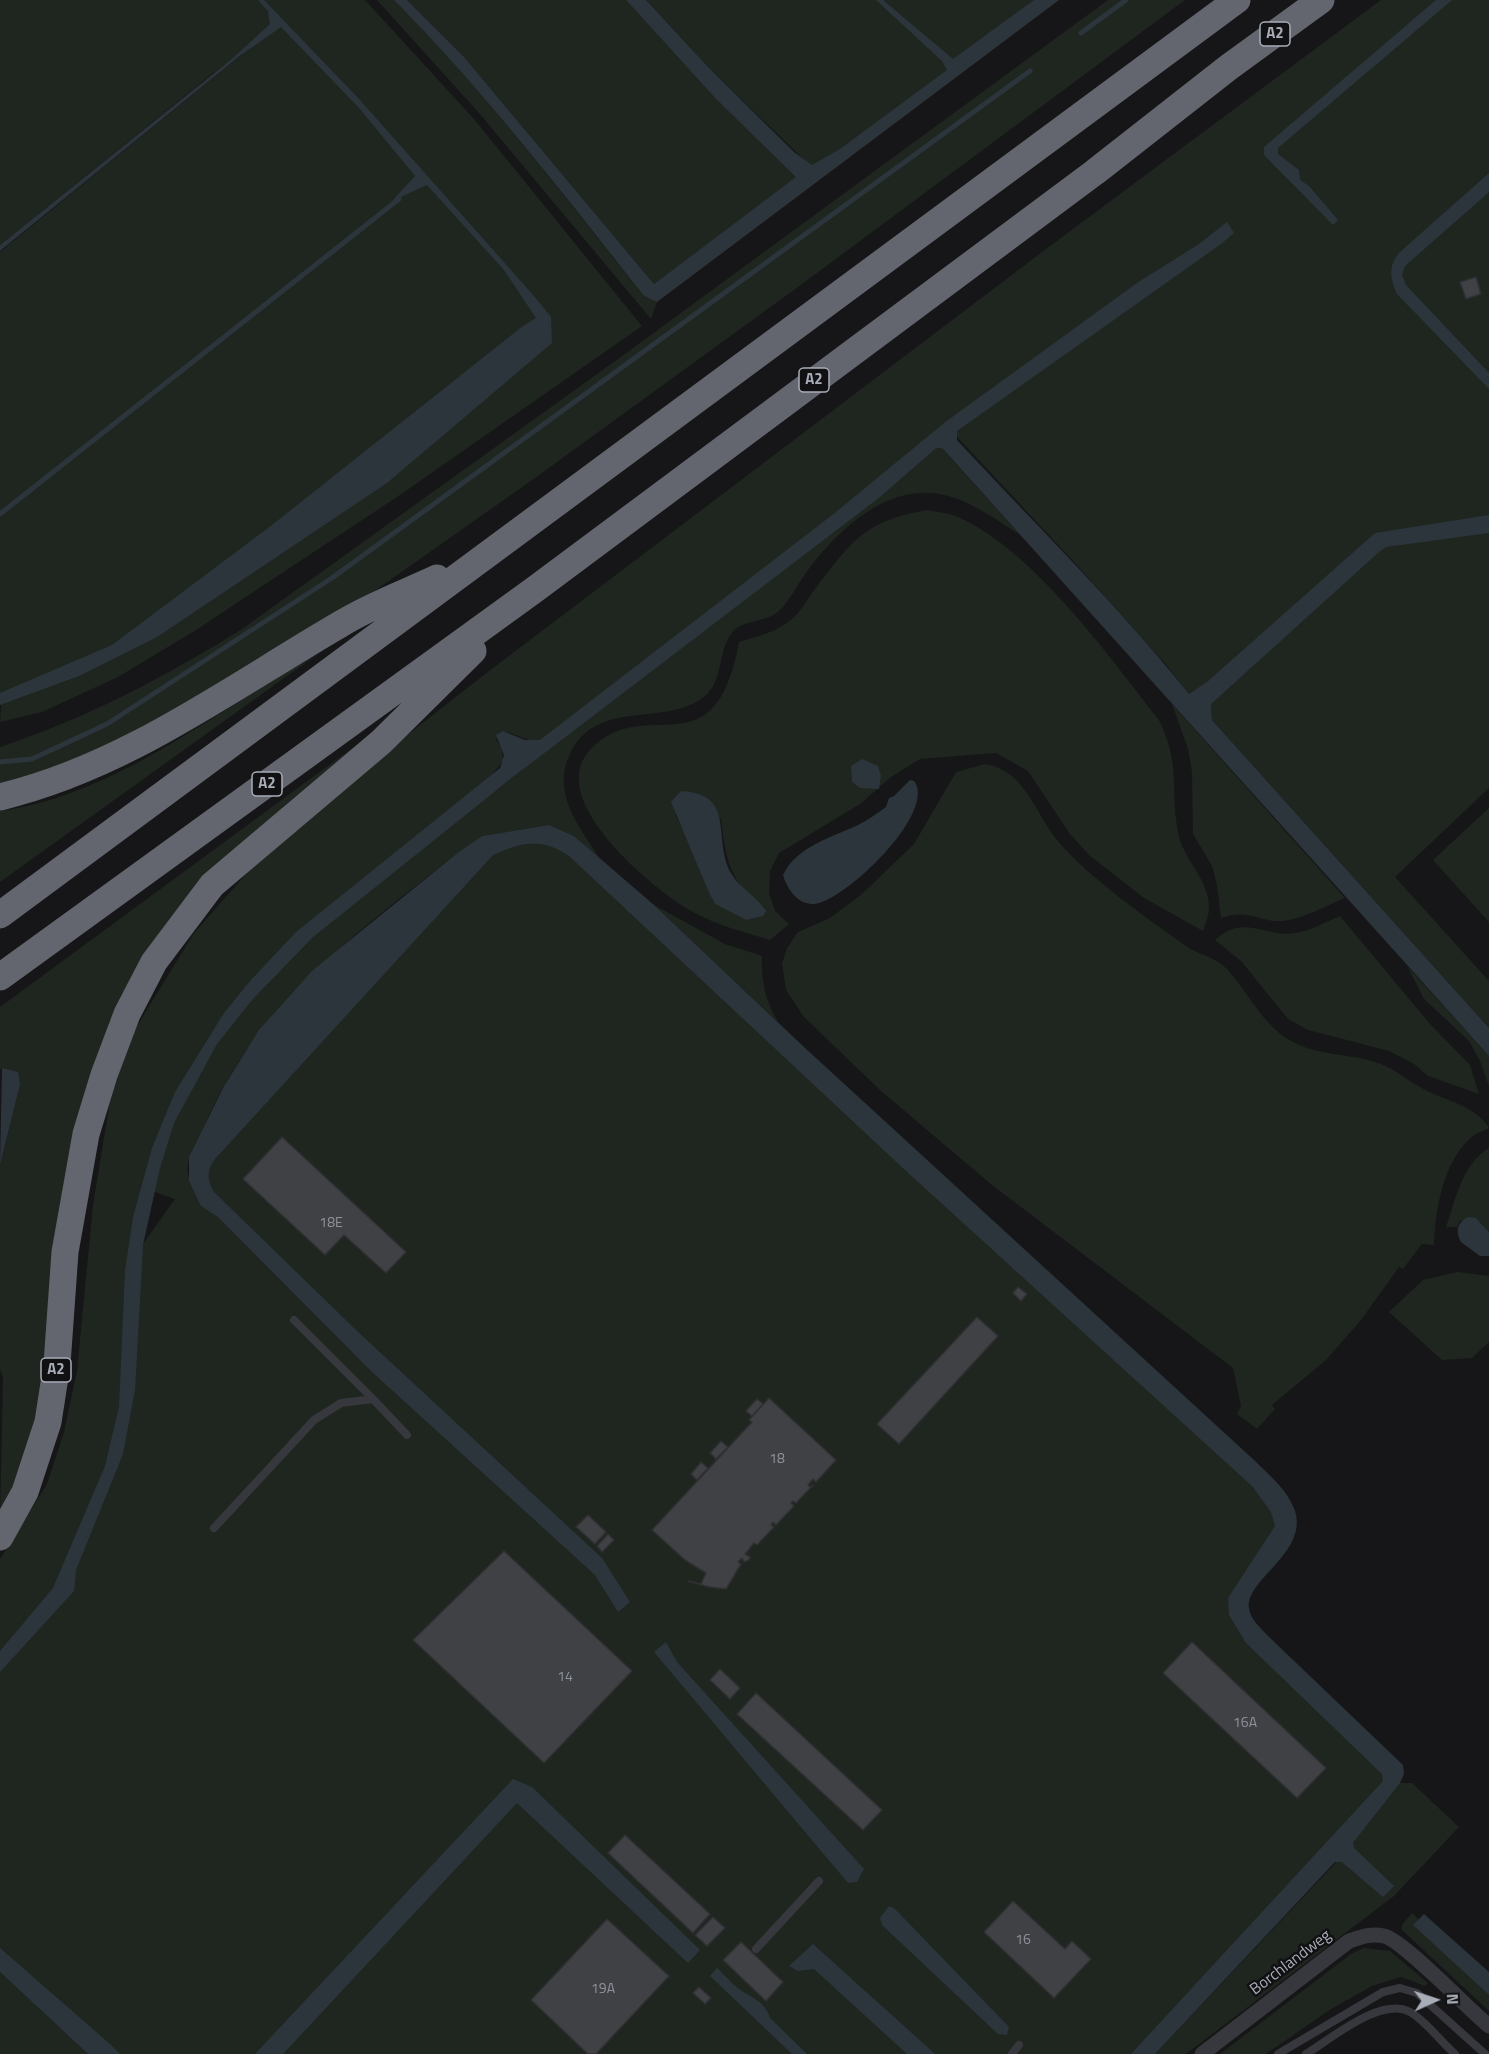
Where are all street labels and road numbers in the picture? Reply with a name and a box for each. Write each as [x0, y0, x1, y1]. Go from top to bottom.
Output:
road number: A2 [1260, 22, 1290, 46]
road number: A2 [799, 368, 829, 392]
road number: A2 [252, 772, 282, 796]
road number: A2 [41, 1358, 71, 1382]
street label: Borchlandweg [1247, 1926, 1335, 2000]

